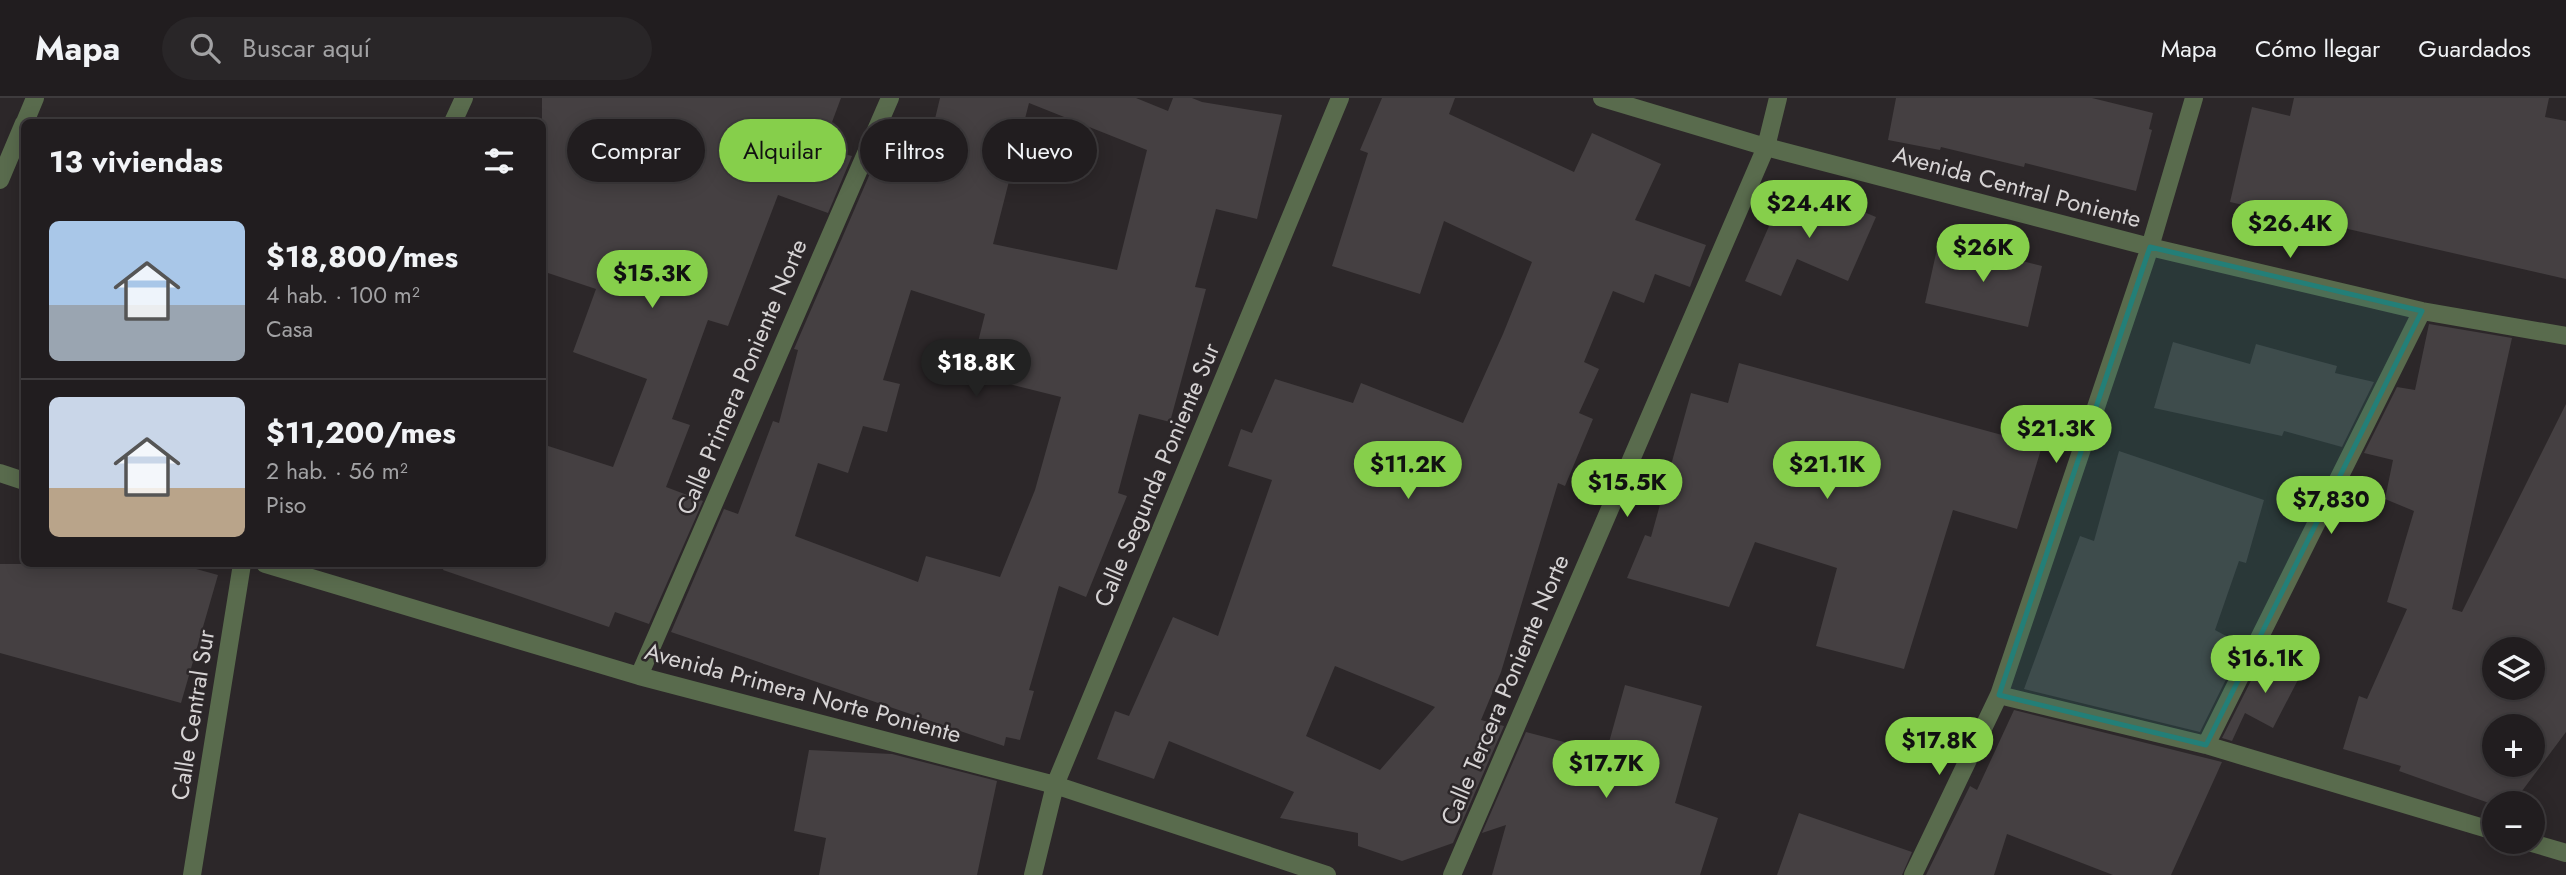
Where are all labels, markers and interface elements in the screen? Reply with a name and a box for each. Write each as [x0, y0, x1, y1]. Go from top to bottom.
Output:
search box [162, 17, 652, 80]
text: Mapa [35, 25, 120, 72]
icon: search [186, 29, 224, 67]
text: Buscar aquí [242, 29, 370, 67]
text: Mapa [2161, 31, 2217, 66]
text: Cómo llegar [2255, 31, 2380, 66]
text: Guardados [2418, 31, 2531, 66]
chip: Comprar [567, 119, 705, 182]
chip: Alquilar [719, 119, 846, 182]
chip: Filtros [860, 119, 968, 182]
chip: Nuevo [982, 119, 1097, 182]
street label: Avenida Central Poniente [1889, 137, 2145, 236]
text: 13 viviendas [49, 140, 223, 183]
icon: filters [480, 142, 518, 180]
pin: $24.4K [1752, 180, 1866, 240]
text: $24.4K [1767, 186, 1852, 220]
pin: $26.4K [2233, 200, 2347, 260]
text: $26.4K [2248, 206, 2332, 240]
pin: $26K [1942, 225, 2024, 284]
text: $26K [1953, 230, 2013, 264]
street label: Calle Primera Poniente Norte [668, 234, 816, 520]
text: $18,800/mes [266, 235, 458, 278]
icon: home [105, 249, 189, 333]
pin: $15.3K [595, 250, 709, 310]
text: $15.3K [613, 256, 691, 290]
text: 4 hab. · 100 m² [266, 278, 420, 312]
text: Casa [266, 312, 313, 346]
street label: Calle Segunda Poniente Sur [1085, 337, 1228, 612]
pin: $18.8K [919, 340, 1033, 399]
text: $18.8K [937, 345, 1015, 379]
pin: $21.3K [1999, 406, 2113, 465]
text: $11,200/mes [266, 411, 456, 454]
text: $21.3K [2017, 411, 2095, 445]
icon: home [105, 425, 189, 509]
pin: $11.2K [1351, 442, 1465, 501]
pin: $21.1K [1770, 442, 1884, 501]
text: $11.2K [1370, 447, 1446, 481]
text: $21.1K [1789, 447, 1865, 481]
text: 2 hab. · 56 m² [266, 454, 408, 488]
pin: $15.5K [1570, 460, 1684, 519]
text: $15.5K [1587, 465, 1667, 499]
pin: $7,830 [2274, 476, 2388, 536]
text: $7,830 [2292, 482, 2370, 516]
text: Piso [266, 488, 306, 522]
street label: Calle Tercera Poniente Norte [1432, 549, 1578, 831]
street label: Calle Central Sur [162, 626, 223, 803]
street label: Avenida Primera Norte Poniente [641, 633, 965, 752]
pin: $16.1K [2208, 636, 2322, 695]
map controls [2482, 637, 2545, 854]
button: layers [2482, 637, 2545, 700]
text: $16.1K [2227, 641, 2303, 675]
button: + [2482, 714, 2545, 777]
pin: $17.8K [1882, 718, 1996, 777]
text: $17.8K [1901, 723, 1977, 757]
pin: $17.7K [1549, 740, 1663, 800]
text: $17.7K [1569, 746, 1643, 780]
button: − [2482, 791, 2545, 854]

